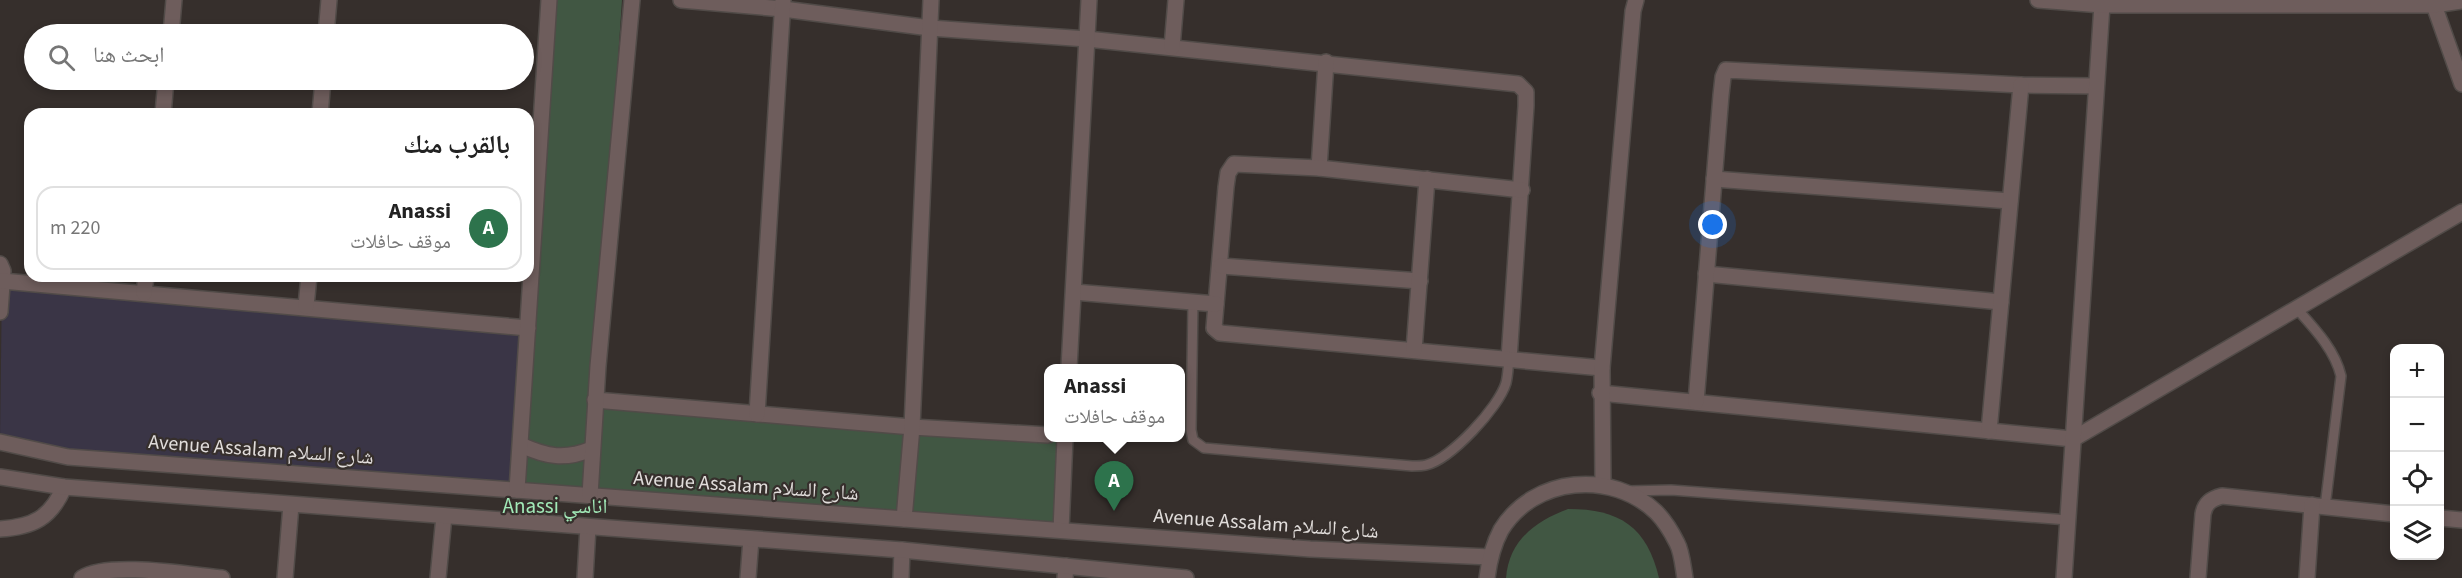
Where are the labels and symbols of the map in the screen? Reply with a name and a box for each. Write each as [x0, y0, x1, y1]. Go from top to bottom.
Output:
your location [1698, 210, 1727, 239]
street label: Avenue Assalam شارع السلام [147, 428, 375, 472]
pin: A [1094, 462, 1134, 511]
street label: Avenue Assalam شارع السلام [632, 464, 860, 508]
district label: Anassi اناسي [503, 491, 607, 522]
street label: Avenue Assalam شارع السلام [1152, 502, 1380, 546]

